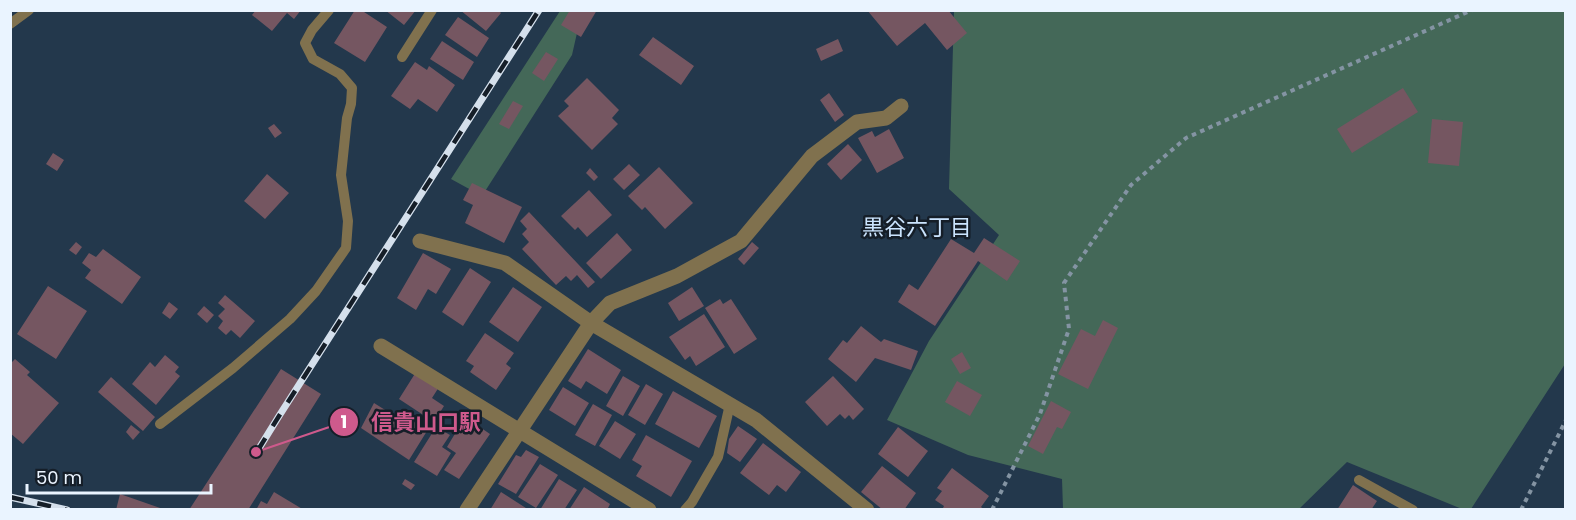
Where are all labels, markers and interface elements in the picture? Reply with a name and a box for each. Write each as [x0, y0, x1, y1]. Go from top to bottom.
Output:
district label: 黒谷六丁目 [862, 212, 972, 243]
callout: 信貴山口駅 [329, 402, 493, 442]
text: 信貴山口駅 [371, 407, 481, 438]
text: 1 [341, 409, 347, 434]
scale bar [27, 457, 212, 495]
text: 50 m [36, 465, 82, 490]

